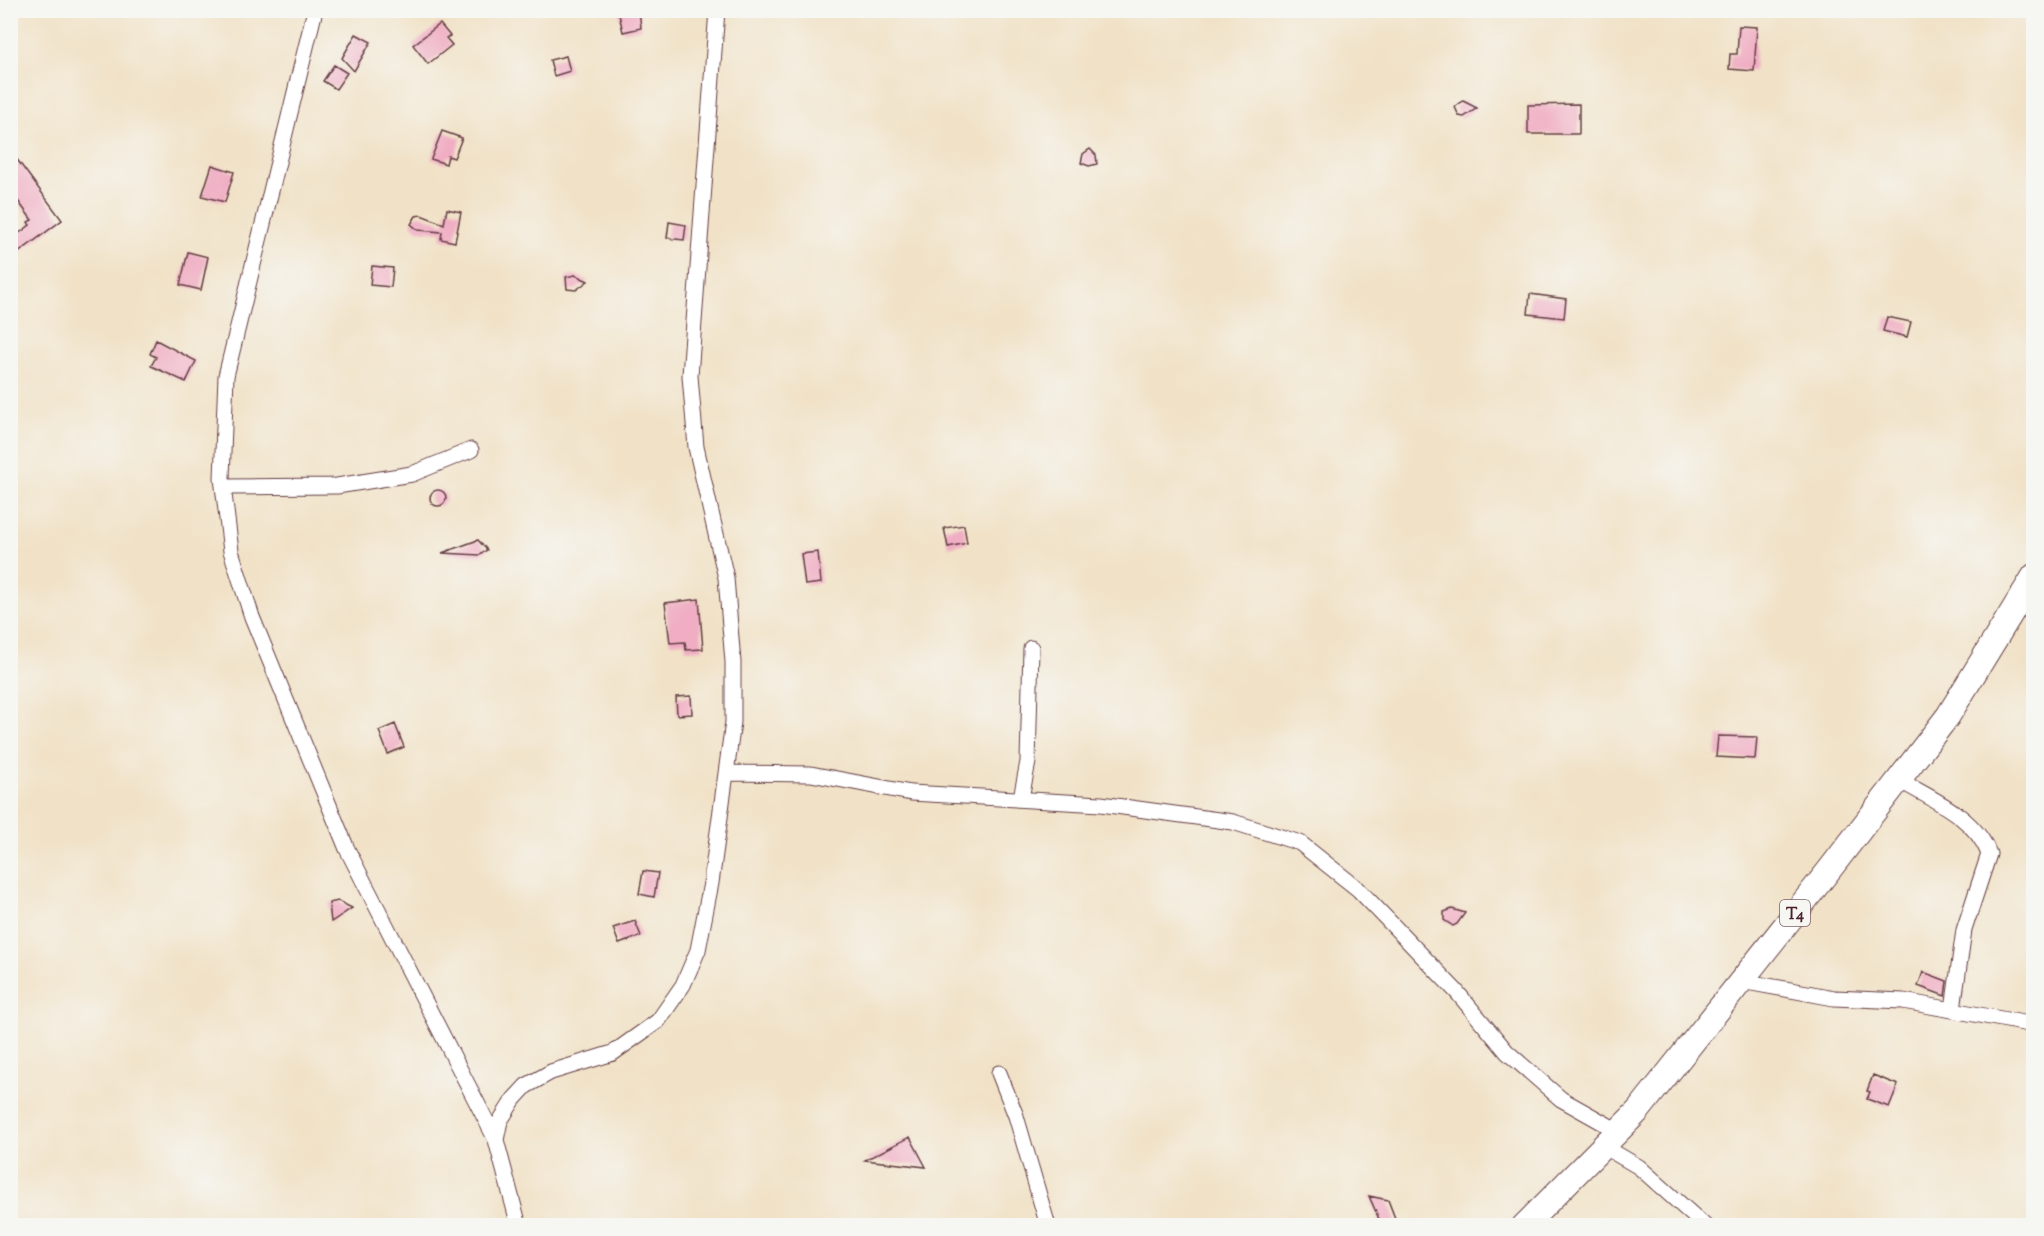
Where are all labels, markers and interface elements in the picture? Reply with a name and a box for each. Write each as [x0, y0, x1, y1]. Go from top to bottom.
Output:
road number: T4 [1780, 900, 1810, 926]

